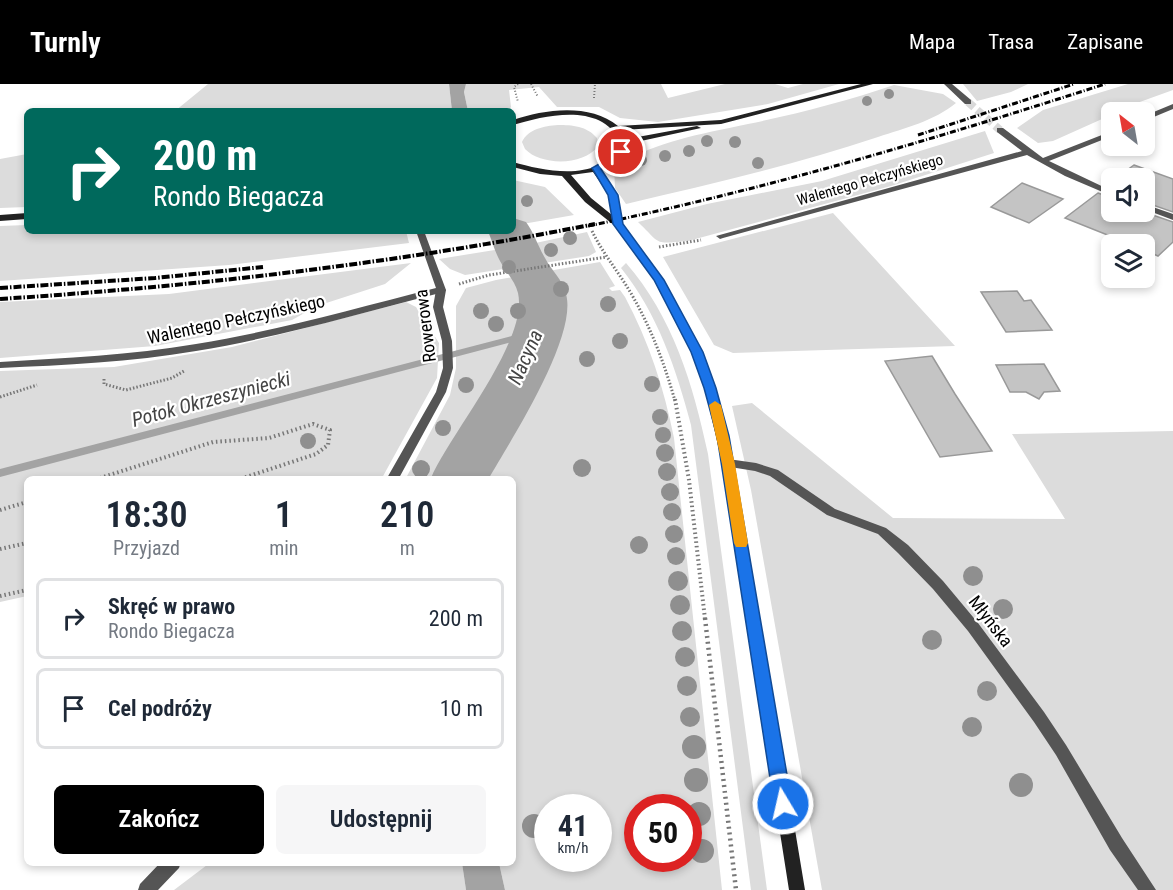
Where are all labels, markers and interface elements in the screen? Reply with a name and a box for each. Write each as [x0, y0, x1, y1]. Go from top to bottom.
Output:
text: Turnly [30, 26, 101, 59]
text: Mapa [909, 30, 955, 54]
text: Trasa [988, 30, 1034, 54]
text: Zapisane [1067, 30, 1143, 54]
north arrow [1101, 102, 1155, 156]
map controls [1101, 102, 1155, 288]
pin [595, 126, 646, 177]
text: 200 m [153, 131, 258, 180]
icon: right [54, 132, 132, 210]
icon: arrive [604, 135, 637, 168]
street label: Walentego Pełczyńskiego [795, 151, 945, 209]
button: sound [1101, 168, 1155, 222]
text: Rondo Biegacza [153, 181, 324, 213]
button: layers [1101, 234, 1155, 288]
street label: Rowerowa [410, 288, 440, 364]
street label: Walentego Pełczyńskiego [145, 290, 327, 348]
water label: Nacyna [502, 326, 548, 388]
water label: Potok Okrzeszyniecki [129, 366, 293, 432]
text: 18:30 [106, 494, 188, 536]
text: 1 [275, 494, 293, 536]
text: 210 [380, 494, 434, 536]
text: Przyjazd [113, 536, 180, 560]
text: min [269, 536, 298, 560]
text: m [400, 536, 415, 560]
street label: Młyńska [964, 591, 1018, 651]
text: Skręć w prawo [108, 594, 235, 619]
icon: right [57, 602, 90, 635]
text: 200 m [429, 606, 483, 631]
text: Rondo Biegacza [108, 619, 235, 643]
icon: arrive [57, 692, 90, 725]
text: Cel podróży [108, 696, 212, 721]
text: 10 m [440, 696, 483, 721]
position arrow [751, 772, 815, 836]
button: Zakończ [54, 785, 264, 854]
button: Udostępnij [276, 785, 486, 854]
speed limit sign: 50 [624, 794, 702, 872]
text: 41 [558, 808, 588, 843]
text: km/h [558, 839, 588, 857]

